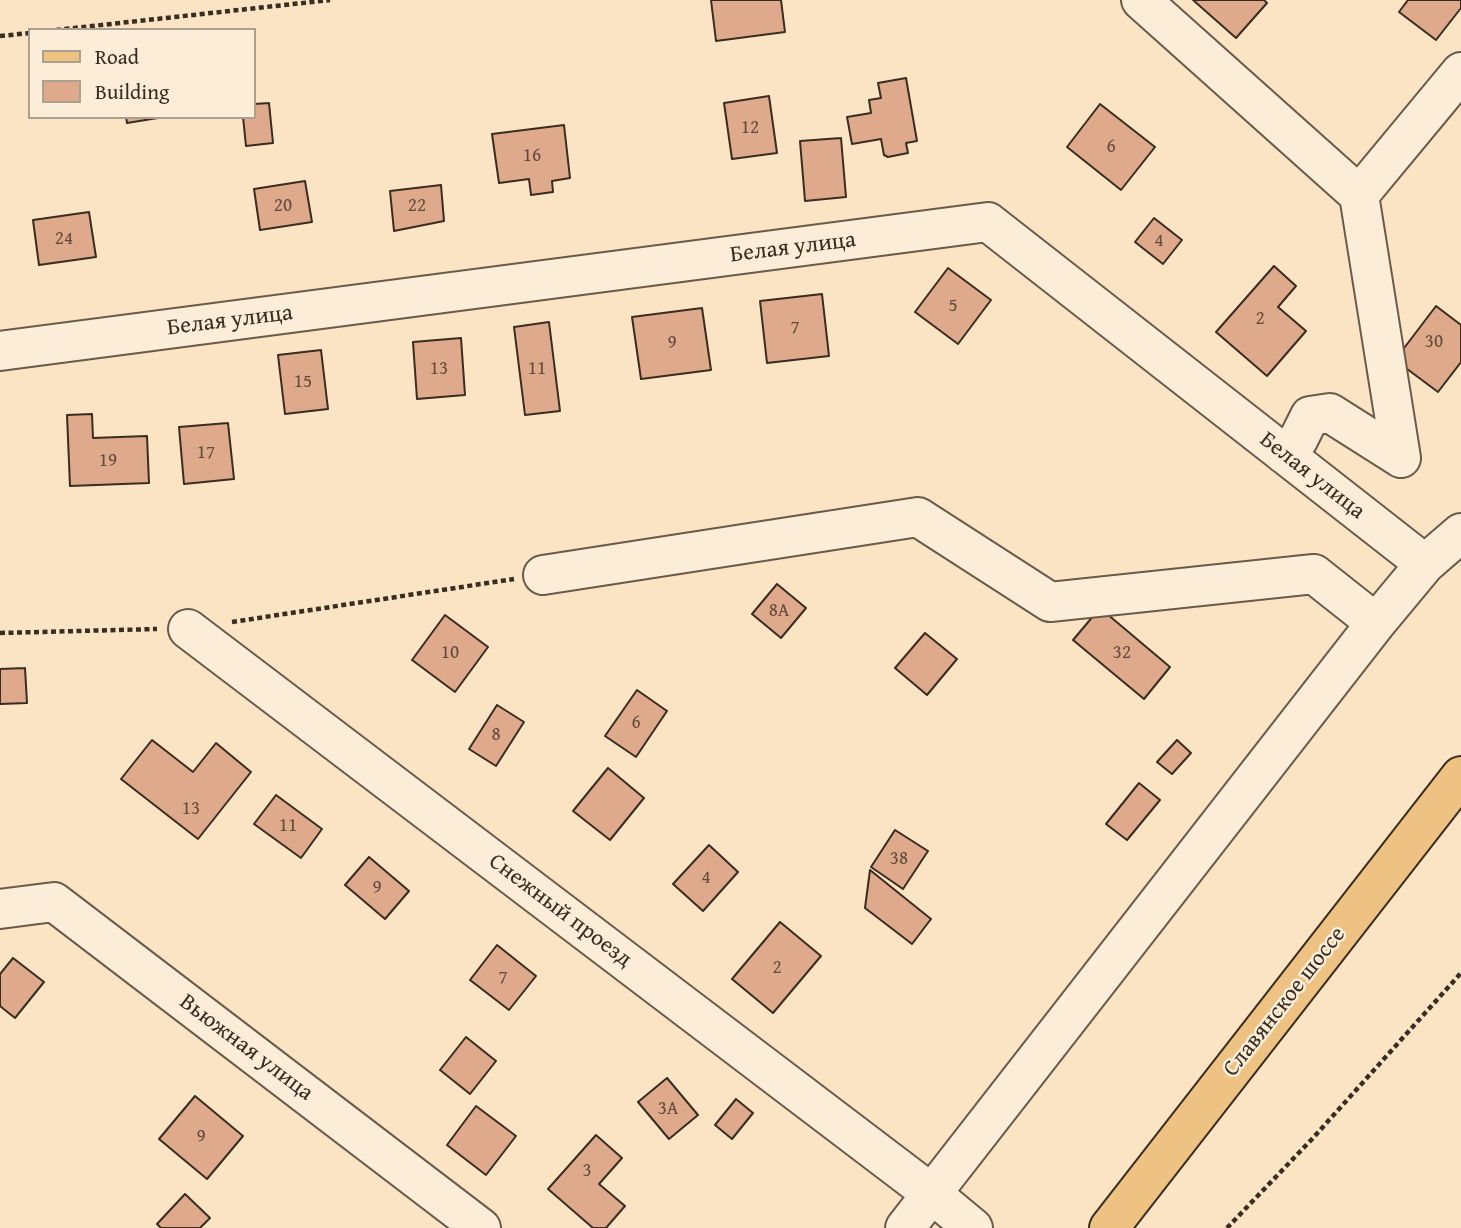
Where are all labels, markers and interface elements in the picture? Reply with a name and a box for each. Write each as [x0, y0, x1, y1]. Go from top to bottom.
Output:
legend [28, 28, 256, 119]
text: Road [95, 41, 139, 72]
text: Building [95, 76, 169, 107]
house number: 12 [741, 117, 759, 139]
house number: 6 [1106, 136, 1116, 158]
house number: 16 [523, 145, 541, 167]
house number: 20 [274, 195, 292, 217]
house number: 22 [408, 195, 426, 217]
street label: Белая улица [729, 227, 857, 269]
house number: 24 [55, 228, 73, 250]
house number: 4 [1154, 230, 1164, 252]
house number: 5 [948, 295, 958, 317]
street label: Белая улица [166, 300, 294, 342]
house number: 2 [1255, 308, 1265, 330]
house number: 7 [790, 317, 800, 339]
house number: 30 [1425, 331, 1443, 353]
house number: 9 [667, 332, 677, 354]
house number: 13 [430, 358, 448, 380]
house number: 11 [528, 358, 546, 380]
house number: 15 [294, 371, 312, 393]
street label: Белая улица [1254, 426, 1370, 526]
house number: 17 [197, 442, 215, 464]
house number: 19 [99, 450, 117, 472]
house number: 8А [769, 600, 789, 622]
house number: 10 [441, 642, 459, 664]
house number: 32 [1113, 642, 1131, 664]
house number: 6 [631, 712, 641, 734]
house number: 8 [491, 724, 501, 746]
house number: 13 [182, 798, 200, 820]
house number: 11 [279, 815, 297, 837]
street label: Снежный проезд [483, 848, 637, 974]
house number: 38 [890, 848, 908, 870]
house number: 4 [701, 867, 711, 889]
house number: 9 [372, 877, 382, 899]
street label: Славянское шоссе [1218, 922, 1352, 1082]
house number: 2 [772, 957, 782, 979]
house number: 7 [498, 967, 508, 989]
street label: Вьюжная улица [174, 989, 318, 1107]
house number: 3А [658, 1098, 678, 1120]
house number: 9 [196, 1126, 206, 1148]
house number: 3 [582, 1160, 592, 1182]

